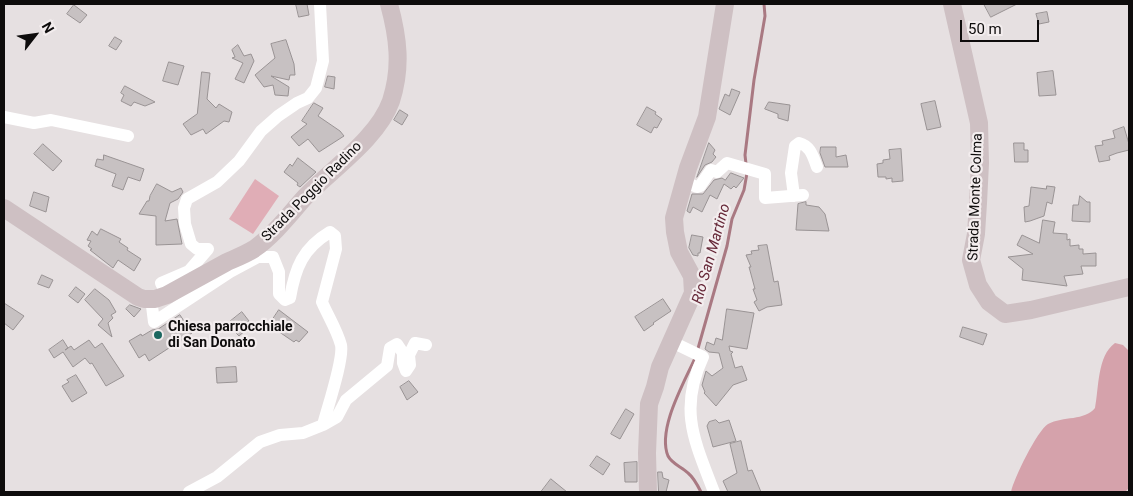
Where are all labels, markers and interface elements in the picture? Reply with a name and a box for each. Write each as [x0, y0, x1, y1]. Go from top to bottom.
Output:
north arrow [10, 10, 60, 60]
scale bar [963, 10, 1042, 42]
text: N [39, 19, 57, 36]
text: 50 m [968, 20, 1002, 38]
street label: Strada Monte Colma [965, 133, 987, 261]
street label: Strada Poggio Radino [258, 138, 366, 246]
water label: Rio San Martino [689, 202, 735, 306]
place label: Chiesa parrocchiale di San Donato [168, 319, 293, 352]
marker: Chiesa parrocchiale di San Donato [152, 329, 164, 341]

